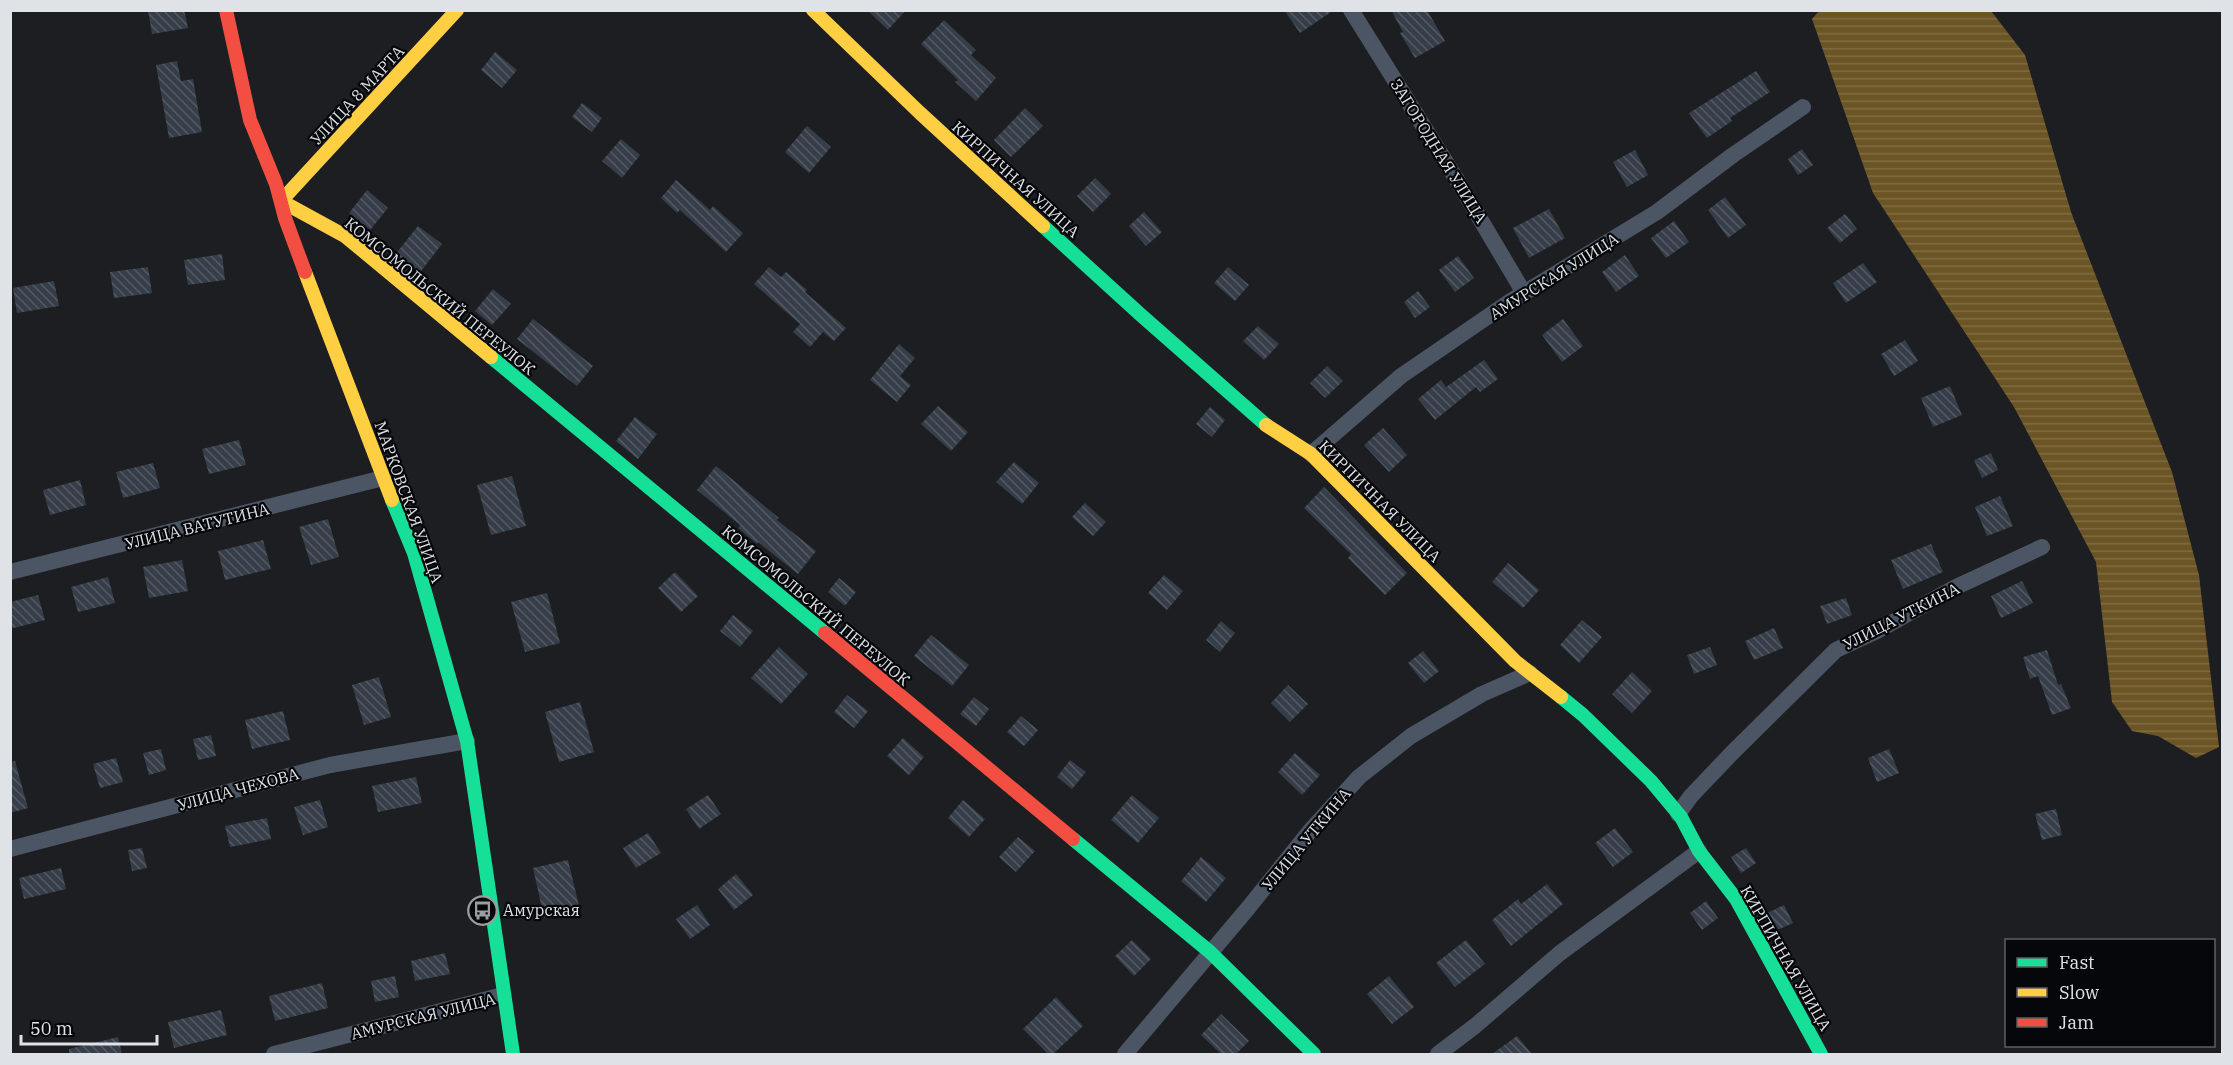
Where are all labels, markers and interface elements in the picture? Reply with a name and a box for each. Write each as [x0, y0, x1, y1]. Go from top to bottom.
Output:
street label: УЛИЦА 8 МАРТА [306, 41, 408, 149]
street label: ЗАГОРОДНАЯ УЛИЦА [1386, 75, 1492, 227]
street label: КИРПИЧНАЯ УЛИЦА [948, 117, 1084, 241]
street label: КОМСОМОЛЬСКИЙ ПЕРЕУЛОК [341, 213, 539, 379]
street label: АМУРСКАЯ УЛИЦА [1486, 228, 1622, 324]
street label: МАРКОВСКАЯ УЛИЦА [370, 418, 448, 586]
street label: КИРПИЧНАЯ УЛИЦА [1315, 436, 1445, 566]
street label: УЛИЦА ВАТУТИНА [123, 498, 271, 554]
street label: КОМСОМОЛЬСКИЙ ПЕРЕУЛОК [718, 520, 914, 690]
street label: УЛИЦА УТКИНА [1839, 578, 1963, 654]
street label: УЛИЦА ЧЕХОВА [175, 763, 301, 815]
street label: УЛИЦА УТКИНА [1257, 784, 1355, 894]
street label: КИРПИЧНАЯ УЛИЦА [1736, 882, 1836, 1034]
bus stop icon: Амурская [466, 894, 498, 926]
place label: Амурская [503, 900, 580, 920]
legend [2005, 939, 2215, 1047]
text: Fast [2059, 951, 2094, 974]
text: Slow [2059, 981, 2099, 1004]
street label: АМУРСКАЯ УЛИЦА [349, 988, 497, 1044]
scale bar [21, 1008, 158, 1046]
text: Jam [2059, 1011, 2094, 1034]
text: 50 m [30, 1017, 73, 1040]

